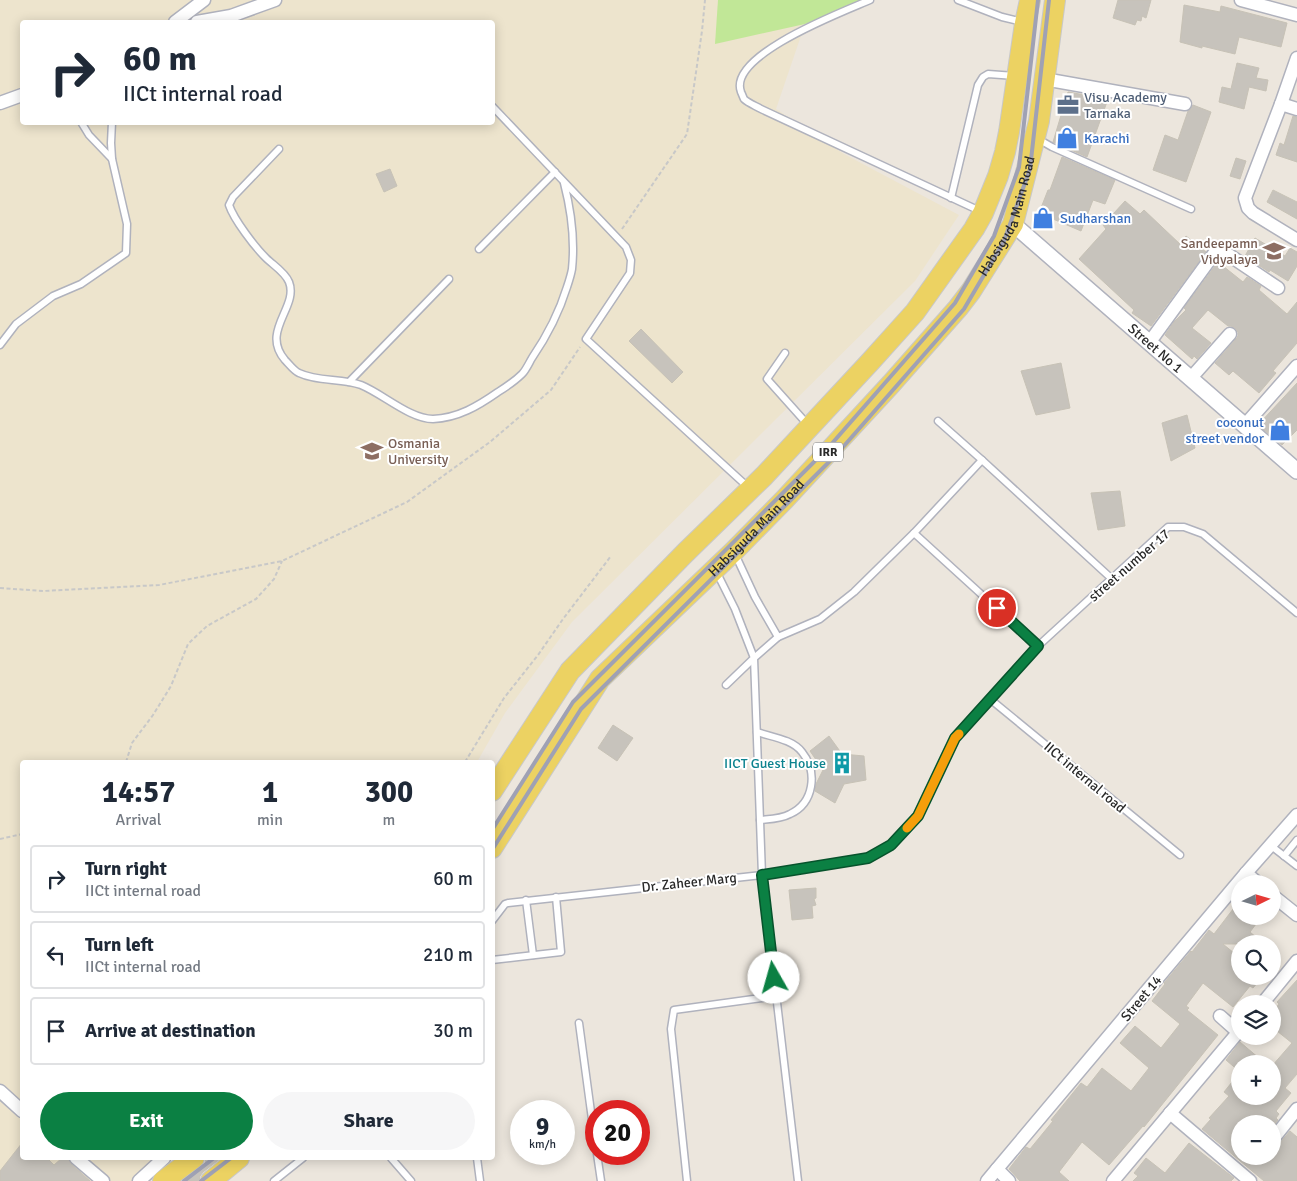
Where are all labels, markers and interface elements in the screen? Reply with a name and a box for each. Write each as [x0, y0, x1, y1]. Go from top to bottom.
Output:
text: 60 m [123, 37, 197, 80]
icon: right [40, 40, 105, 105]
text: IICt internal road [123, 80, 283, 107]
place label: Visu Academy Tarnaka [1084, 89, 1167, 122]
office icon: Visu Academy Tarnaka [1055, 92, 1081, 118]
shop icon: Karachi [1054, 125, 1080, 151]
place label: Karachi [1084, 130, 1130, 147]
street label: Habsiguda Main Road [975, 154, 1039, 279]
shop icon: Sudharshan [1030, 205, 1056, 231]
place label: Sudharshan [1060, 210, 1131, 227]
place label: Sandeepamn Vidyalaya [1181, 235, 1258, 268]
school or university icon: Sandeepamn Vidyalaya [1261, 238, 1287, 264]
street label: Street No 1 [1124, 320, 1186, 377]
place label: coconut street vendor [1185, 414, 1265, 447]
shop icon: coconut street vendor [1267, 417, 1293, 443]
place label: Osmania University [388, 435, 449, 468]
school or university icon: Osmania University [359, 438, 385, 464]
road number: IRR [813, 442, 843, 462]
street label: Habsiguda Main Road [705, 476, 808, 580]
street label: street number 17 [1085, 525, 1173, 605]
pin [976, 587, 1018, 629]
icon: arrive [983, 594, 1011, 622]
street label: IICt internal road [1040, 738, 1129, 817]
building icon: IICT Guest House [829, 750, 855, 776]
place label: IICT Guest House [724, 755, 826, 772]
text: 14:57 [102, 774, 175, 811]
text: 1 [262, 774, 278, 811]
text: 300 [365, 774, 413, 811]
text: Arrival [115, 810, 162, 830]
text: min [257, 810, 283, 830]
text: m [383, 810, 395, 830]
text: Turn right [85, 857, 167, 881]
icon: right [42, 865, 70, 893]
text: 60 m [433, 867, 473, 891]
street label: Dr. Zaheer Marg [641, 869, 737, 896]
north arrow [1231, 875, 1281, 925]
map controls [1231, 875, 1281, 1165]
text: IICt internal road [85, 881, 201, 901]
text: Turn left [85, 933, 154, 957]
button: search [1231, 935, 1281, 985]
icon: left [42, 941, 70, 969]
text: 210 m [423, 943, 473, 967]
position arrow [747, 951, 799, 1003]
text: IICt internal road [85, 957, 201, 977]
street label: Street 14 [1117, 972, 1166, 1025]
button: layers [1231, 995, 1281, 1045]
icon: arrive [42, 1017, 70, 1045]
text: Arrive at destination [85, 1019, 256, 1043]
text: 30 m [433, 1019, 473, 1043]
button: + [1231, 1055, 1281, 1105]
button: Exit [40, 1092, 253, 1150]
button: Share [263, 1092, 475, 1150]
speed limit sign: 20 [585, 1100, 650, 1165]
text: 9 [536, 1111, 549, 1142]
button: − [1231, 1115, 1281, 1165]
text: km/h [529, 1137, 556, 1152]

